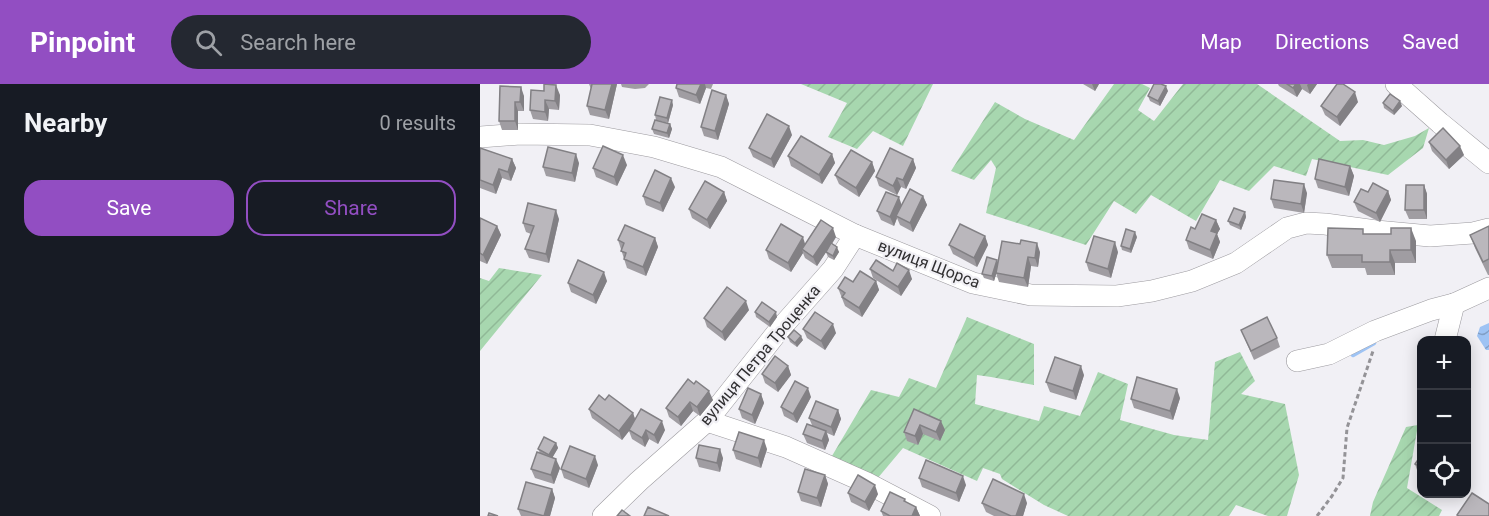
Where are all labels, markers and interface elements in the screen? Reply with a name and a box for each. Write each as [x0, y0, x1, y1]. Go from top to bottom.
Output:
search box [171, 15, 591, 69]
text: Pinpoint [30, 26, 135, 59]
icon: search [192, 26, 225, 59]
text: Search here [240, 30, 356, 55]
text: Map [1200, 30, 1242, 54]
text: Directions [1275, 30, 1369, 54]
text: Saved [1402, 30, 1459, 54]
text: Nearby [24, 108, 107, 138]
text: 0 results [380, 111, 456, 135]
button: Save [24, 180, 234, 236]
button: Share [246, 180, 456, 236]
street label: вулиця Щорса [875, 236, 983, 292]
street label: вулиця Петра Троценка [696, 281, 824, 429]
map controls [1417, 336, 1471, 498]
button: + [1417, 336, 1471, 390]
button: − [1417, 390, 1471, 444]
button: locate [1417, 444, 1471, 498]

